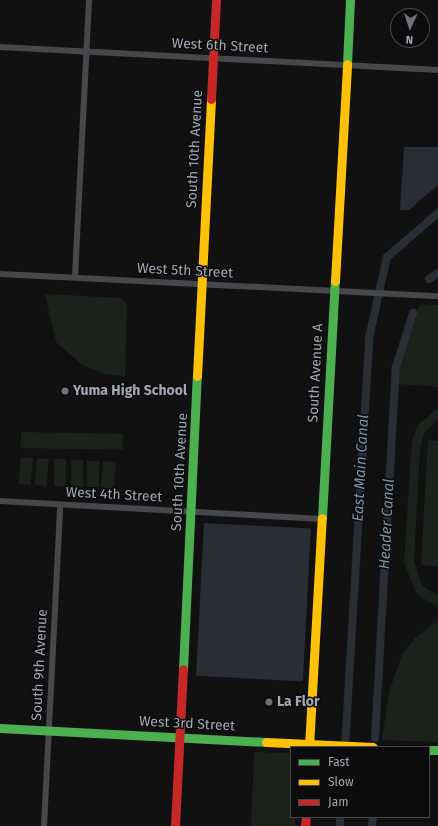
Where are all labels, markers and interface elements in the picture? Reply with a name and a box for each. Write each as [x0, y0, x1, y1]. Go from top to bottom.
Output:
north arrow [390, 8, 430, 48]
text: N [405, 33, 413, 46]
street label: West 6th Street [171, 35, 269, 57]
street label: South 10th Avenue [184, 90, 206, 208]
street label: West 5th Street [137, 260, 233, 282]
street label: South Avenue A [305, 323, 327, 423]
place label: Yuma High School [73, 383, 187, 399]
marker: Yuma High School [60, 386, 70, 396]
street label: South 10th Avenue [169, 413, 191, 531]
water label: East Main Canal [349, 414, 373, 522]
water label: Header Canal [376, 478, 398, 570]
street label: West 4th Street [65, 484, 163, 506]
street label: South 9th Avenue [29, 609, 51, 721]
place label: La Flor [277, 694, 320, 710]
marker: La Flor [264, 697, 274, 707]
street label: West 3rd Street [138, 713, 236, 735]
legend [290, 746, 430, 818]
text: Fast [328, 755, 350, 769]
text: Slow [328, 775, 354, 789]
text: Jam [328, 795, 348, 809]

